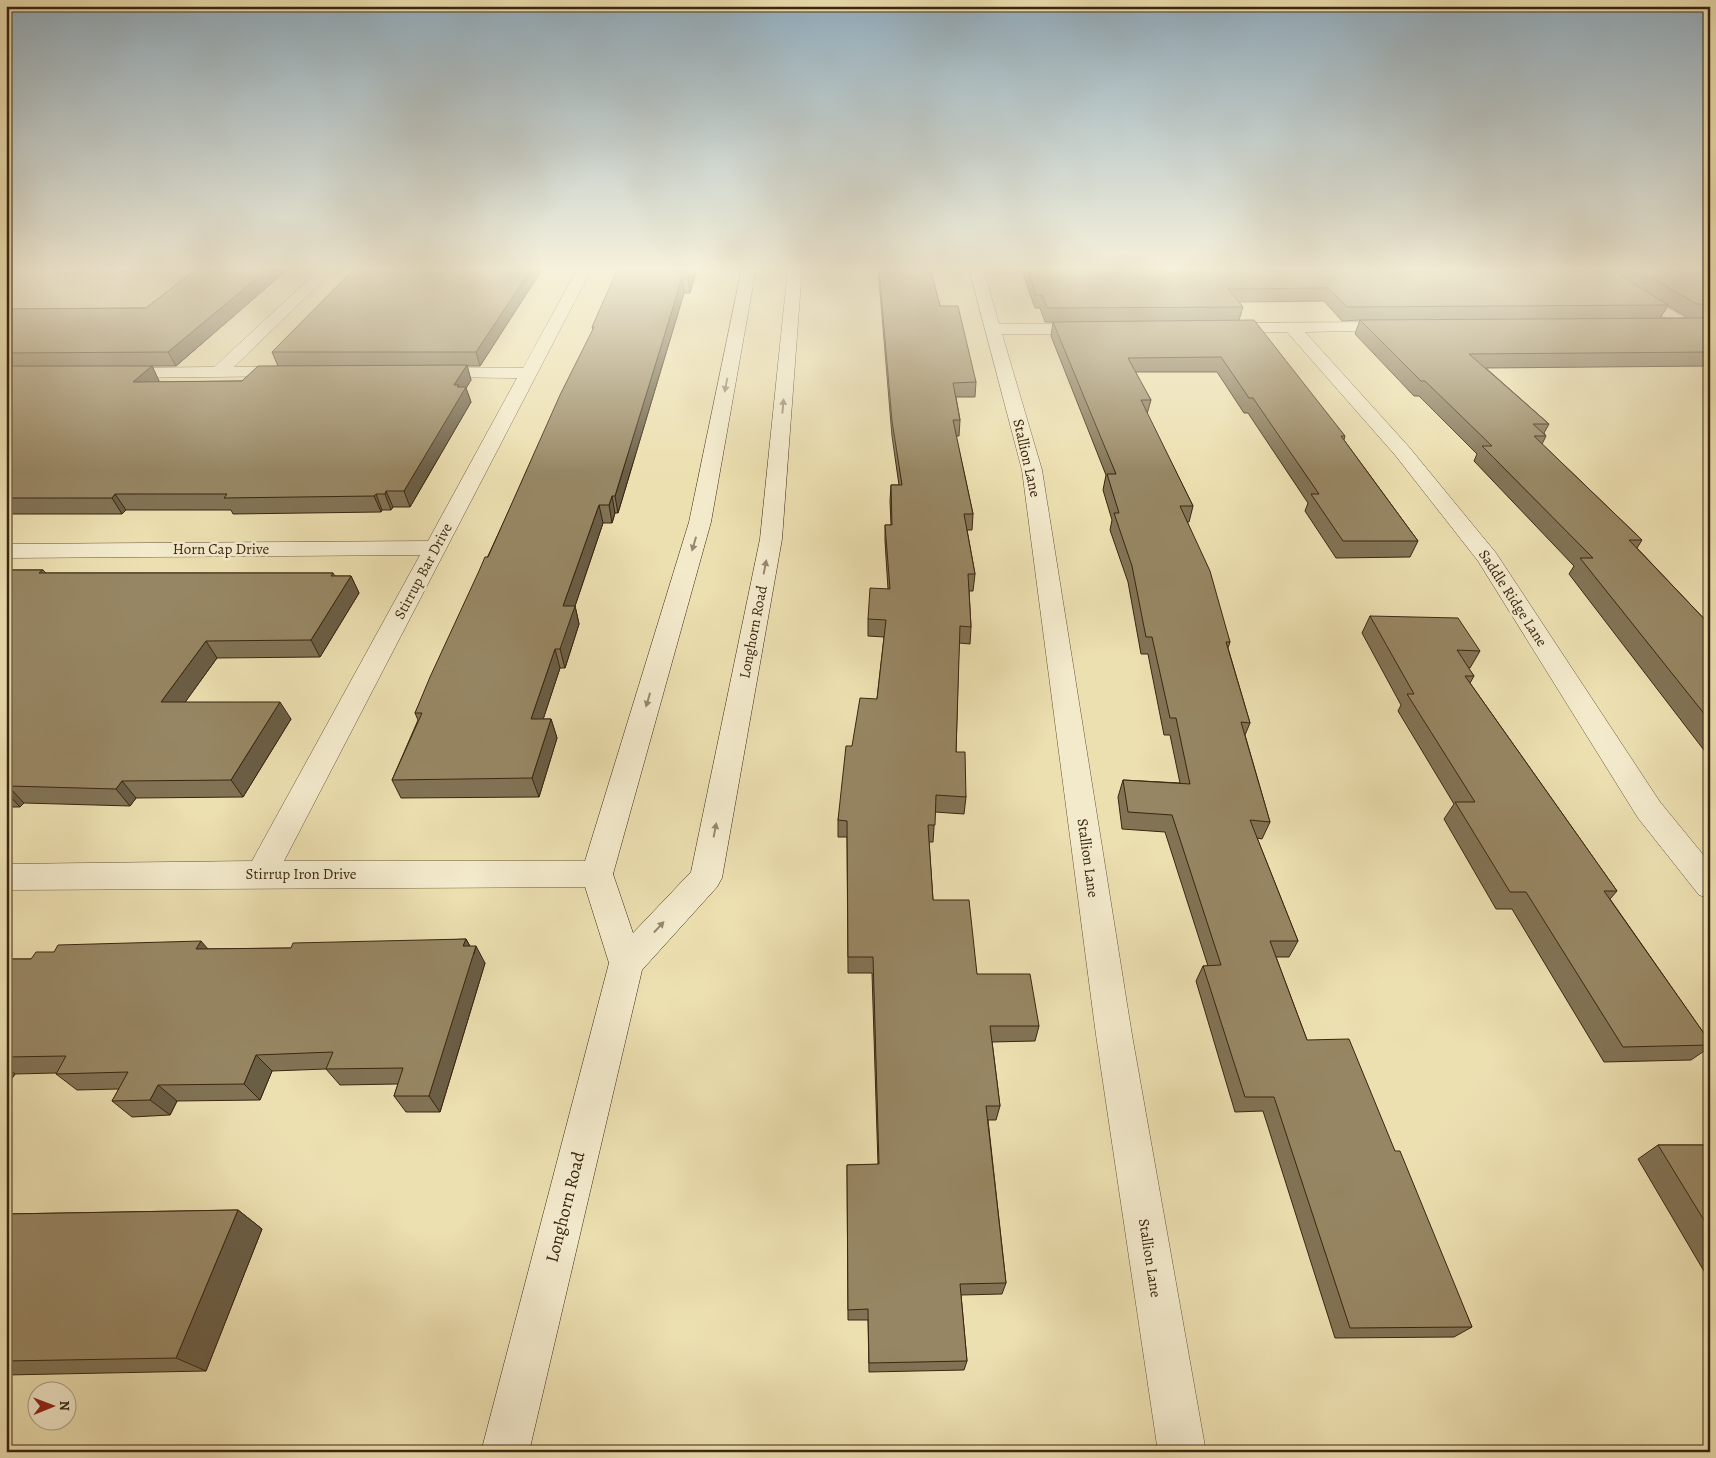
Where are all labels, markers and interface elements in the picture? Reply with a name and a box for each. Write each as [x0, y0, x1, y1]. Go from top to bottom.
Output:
one-way arrow [722, 377, 730, 393]
one-way arrow [779, 398, 787, 414]
street label: Stallion Lane [1008, 417, 1046, 499]
street label: Stirrup Bar Drive [389, 519, 457, 622]
one-way arrow [689, 537, 697, 552]
street label: Horn Cap Drive [173, 539, 269, 559]
street label: Saddle Ridge Lane [1474, 546, 1552, 651]
one-way arrow [762, 559, 770, 575]
street label: Longhorn Road [734, 583, 772, 680]
one-way arrow [643, 693, 651, 708]
street label: Stallion Lane [1073, 817, 1103, 899]
one-way arrow [711, 822, 719, 838]
street label: Stirrup Iron Drive [246, 864, 357, 884]
one-way arrow [653, 921, 665, 933]
street label: Longhorn Road [540, 1149, 590, 1265]
street label: Stallion Lane [1134, 1217, 1166, 1299]
north arrow [28, 1380, 78, 1430]
text: N [55, 1401, 74, 1411]

